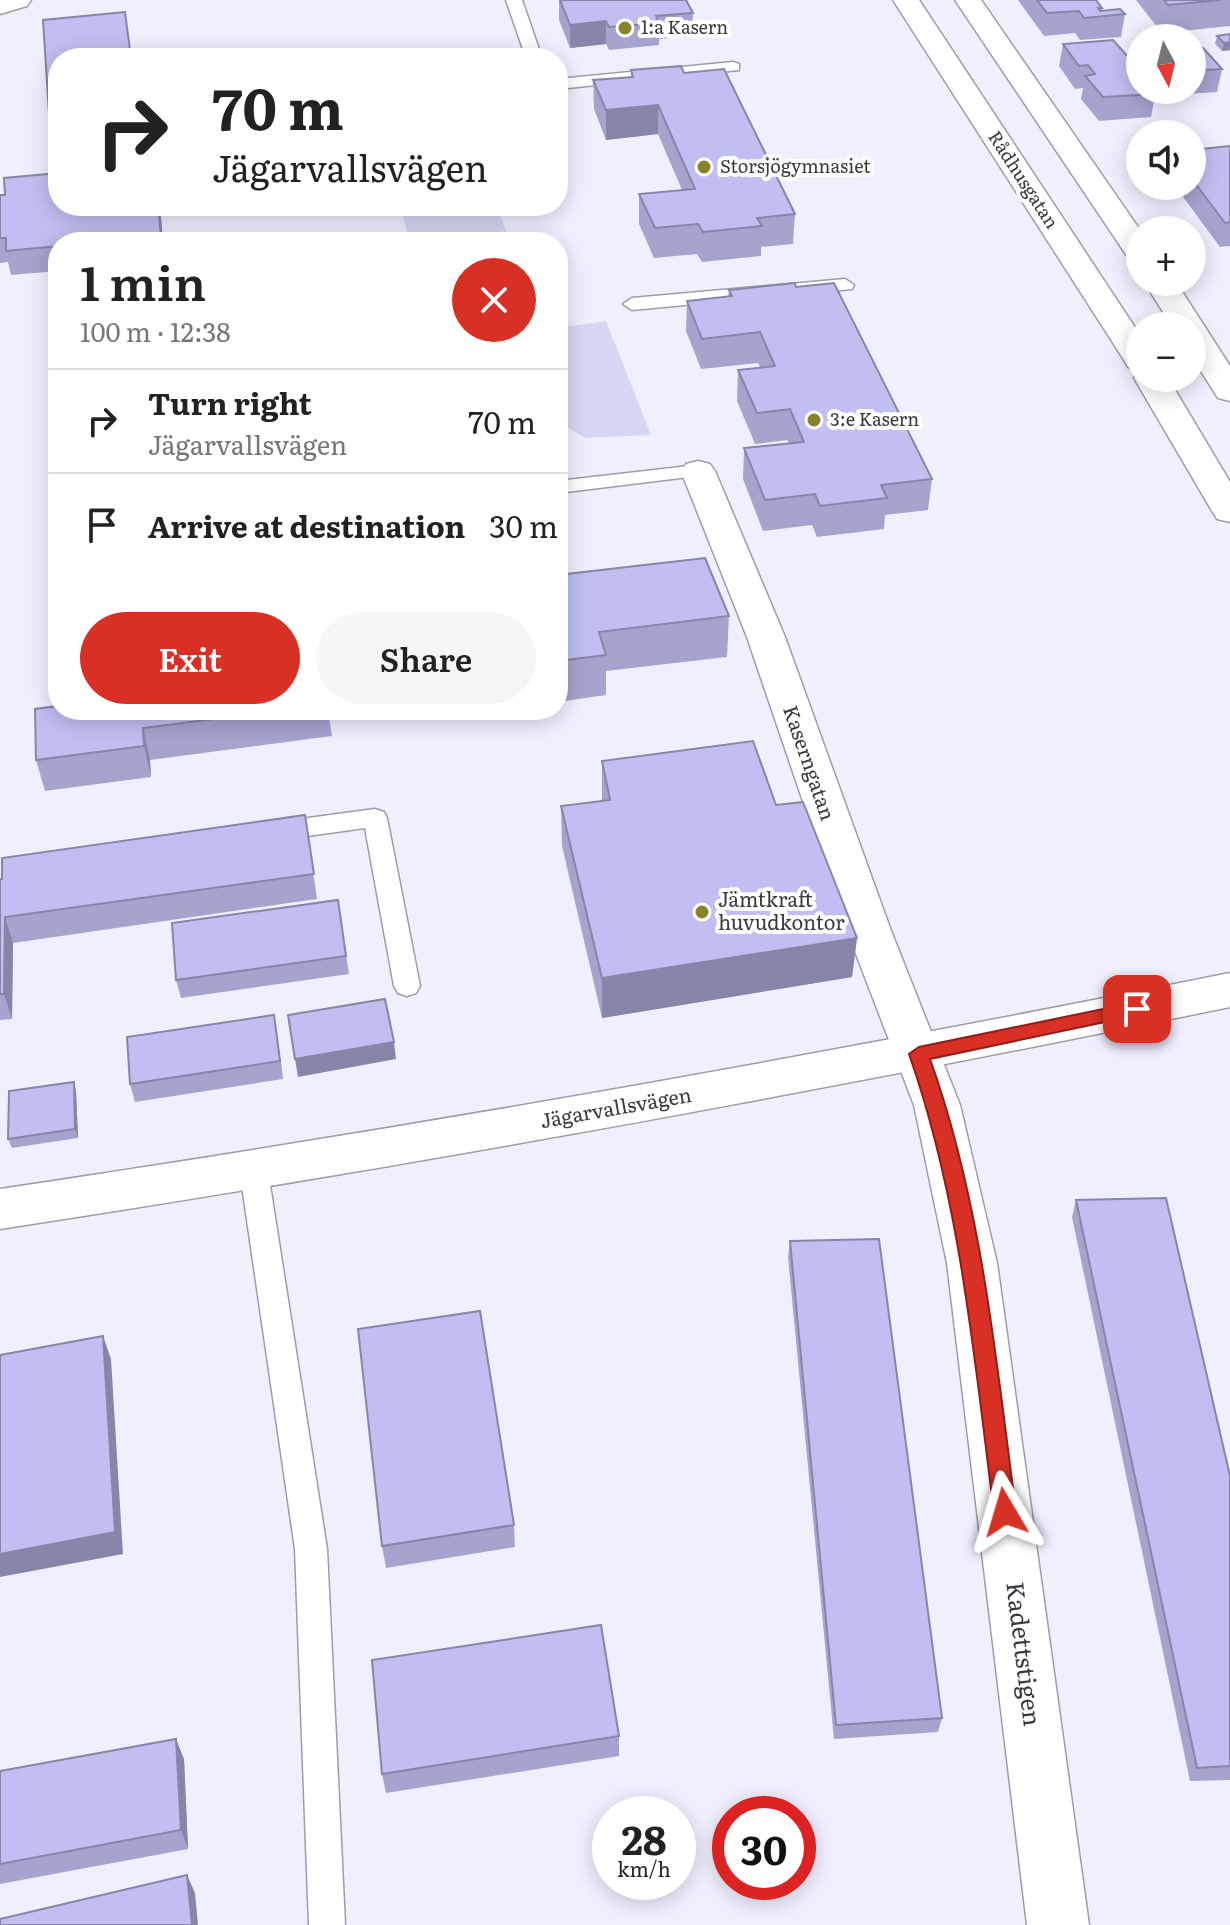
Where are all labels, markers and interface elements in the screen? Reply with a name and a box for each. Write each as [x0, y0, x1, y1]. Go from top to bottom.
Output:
place label: 1:a Kasern [641, 13, 728, 40]
marker: 1:a Kasern [616, 19, 634, 37]
north arrow [1126, 24, 1206, 104]
map controls [1126, 24, 1206, 392]
text: 70 m [212, 64, 344, 147]
icon: right [80, 80, 184, 184]
button: sound [1126, 120, 1206, 200]
street label: Rådhusgatan [982, 125, 1066, 234]
text: Jägarvallsvägen [212, 140, 488, 193]
place label: Storsjögymnasiet [720, 152, 871, 179]
marker: Storsjögymnasiet [695, 158, 713, 176]
button: + [1126, 216, 1206, 296]
text: 1 min [80, 245, 206, 316]
button: close [452, 258, 536, 342]
text: 100 m · 12:38 [80, 311, 231, 350]
button: − [1126, 312, 1206, 392]
text: Turn right [148, 380, 312, 424]
icon: right [80, 399, 124, 443]
text: 70 m [468, 399, 536, 443]
place label: 3:e Kasern [830, 405, 919, 432]
marker: 3:e Kasern [805, 411, 823, 429]
text: Jägarvallsvägen [148, 424, 347, 463]
icon: arrive [80, 503, 124, 547]
text: Arrive at destination [148, 503, 465, 547]
text: 30 m [489, 503, 558, 547]
button: Exit [80, 612, 300, 704]
button: Share [316, 612, 536, 704]
street label: Kaserngatan [777, 701, 845, 824]
place label: Jämtkraft huvudkontor [718, 883, 845, 936]
marker: Jämtkraft huvudkontor [693, 903, 711, 921]
pin [1103, 975, 1171, 1043]
icon: arrive [1115, 987, 1159, 1031]
street label: Jägarvallsvägen [538, 1078, 694, 1134]
position arrow [963, 1470, 1047, 1554]
street label: Kadettstigen [999, 1579, 1052, 1728]
speed limit sign: 30 [712, 1796, 816, 1900]
text: 28 [621, 1808, 667, 1867]
text: km/h [617, 1853, 671, 1883]

